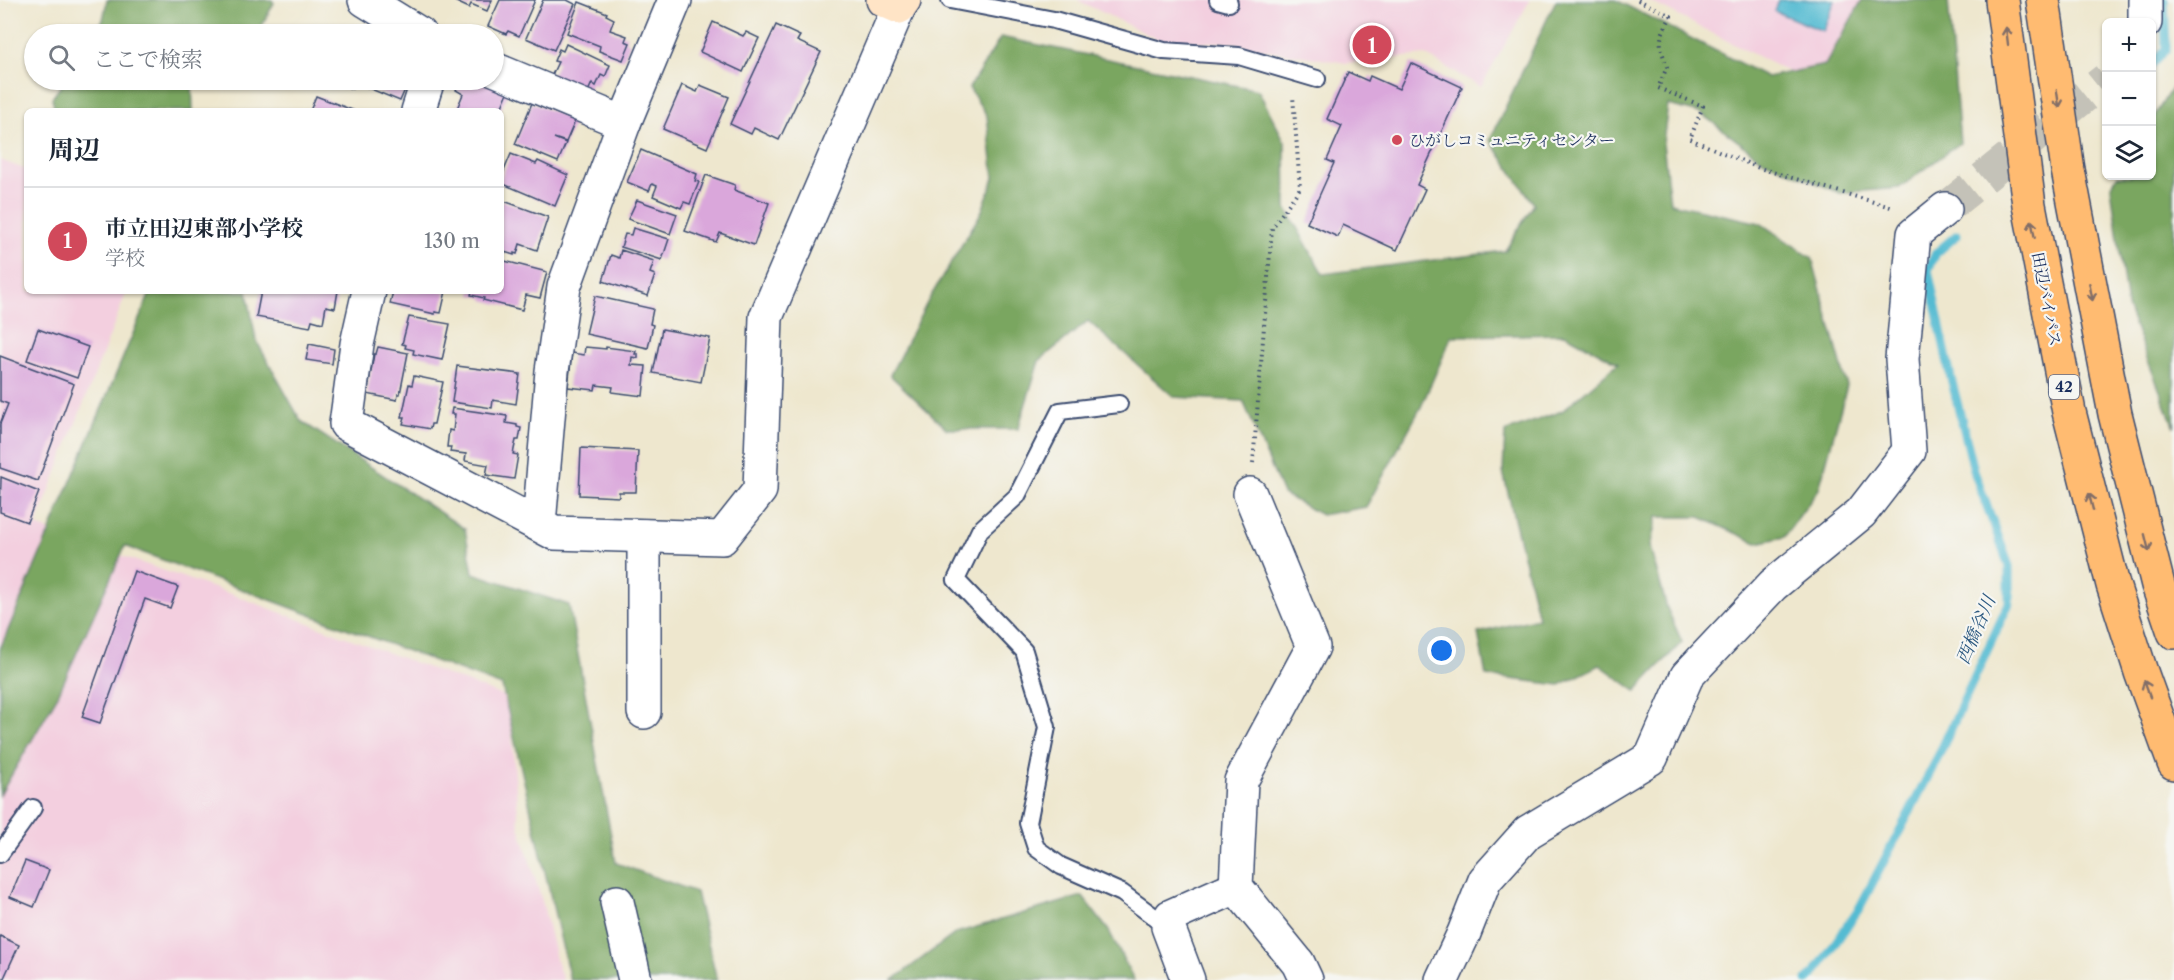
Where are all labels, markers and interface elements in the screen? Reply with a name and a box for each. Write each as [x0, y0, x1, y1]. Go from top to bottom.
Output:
map controls [2102, 18, 2156, 180]
button: + [2102, 18, 2156, 72]
pin: 1 [1352, 22, 1392, 68]
search box [24, 24, 504, 90]
one-way arrow [2001, 26, 2012, 46]
icon: search [45, 41, 78, 74]
text: ここで検索 [93, 46, 203, 73]
button: − [2102, 72, 2156, 126]
one-way arrow [2052, 89, 2063, 109]
button: layers [2102, 126, 2156, 180]
place label: ひがしコミュニティセンター [1409, 130, 1615, 150]
marker: ひがしコミュニティセンター [1390, 133, 1404, 147]
text: 周辺 [48, 134, 100, 166]
text: 市立田辺東部小学校 [105, 215, 303, 242]
one-way arrow [2027, 220, 2038, 239]
text: 1 [63, 229, 72, 253]
text: 130 m [424, 229, 480, 253]
text: 学校 [105, 246, 145, 270]
street label: 田辺バイパス [2028, 250, 2066, 348]
one-way arrow [2086, 281, 2097, 301]
road number: 42 [2049, 375, 2079, 399]
one-way arrow [2085, 493, 2097, 512]
one-way arrow [2142, 533, 2154, 552]
water label: 西橋谷川 [1952, 591, 2001, 667]
your location [1427, 636, 1456, 665]
one-way arrow [2140, 680, 2151, 698]

